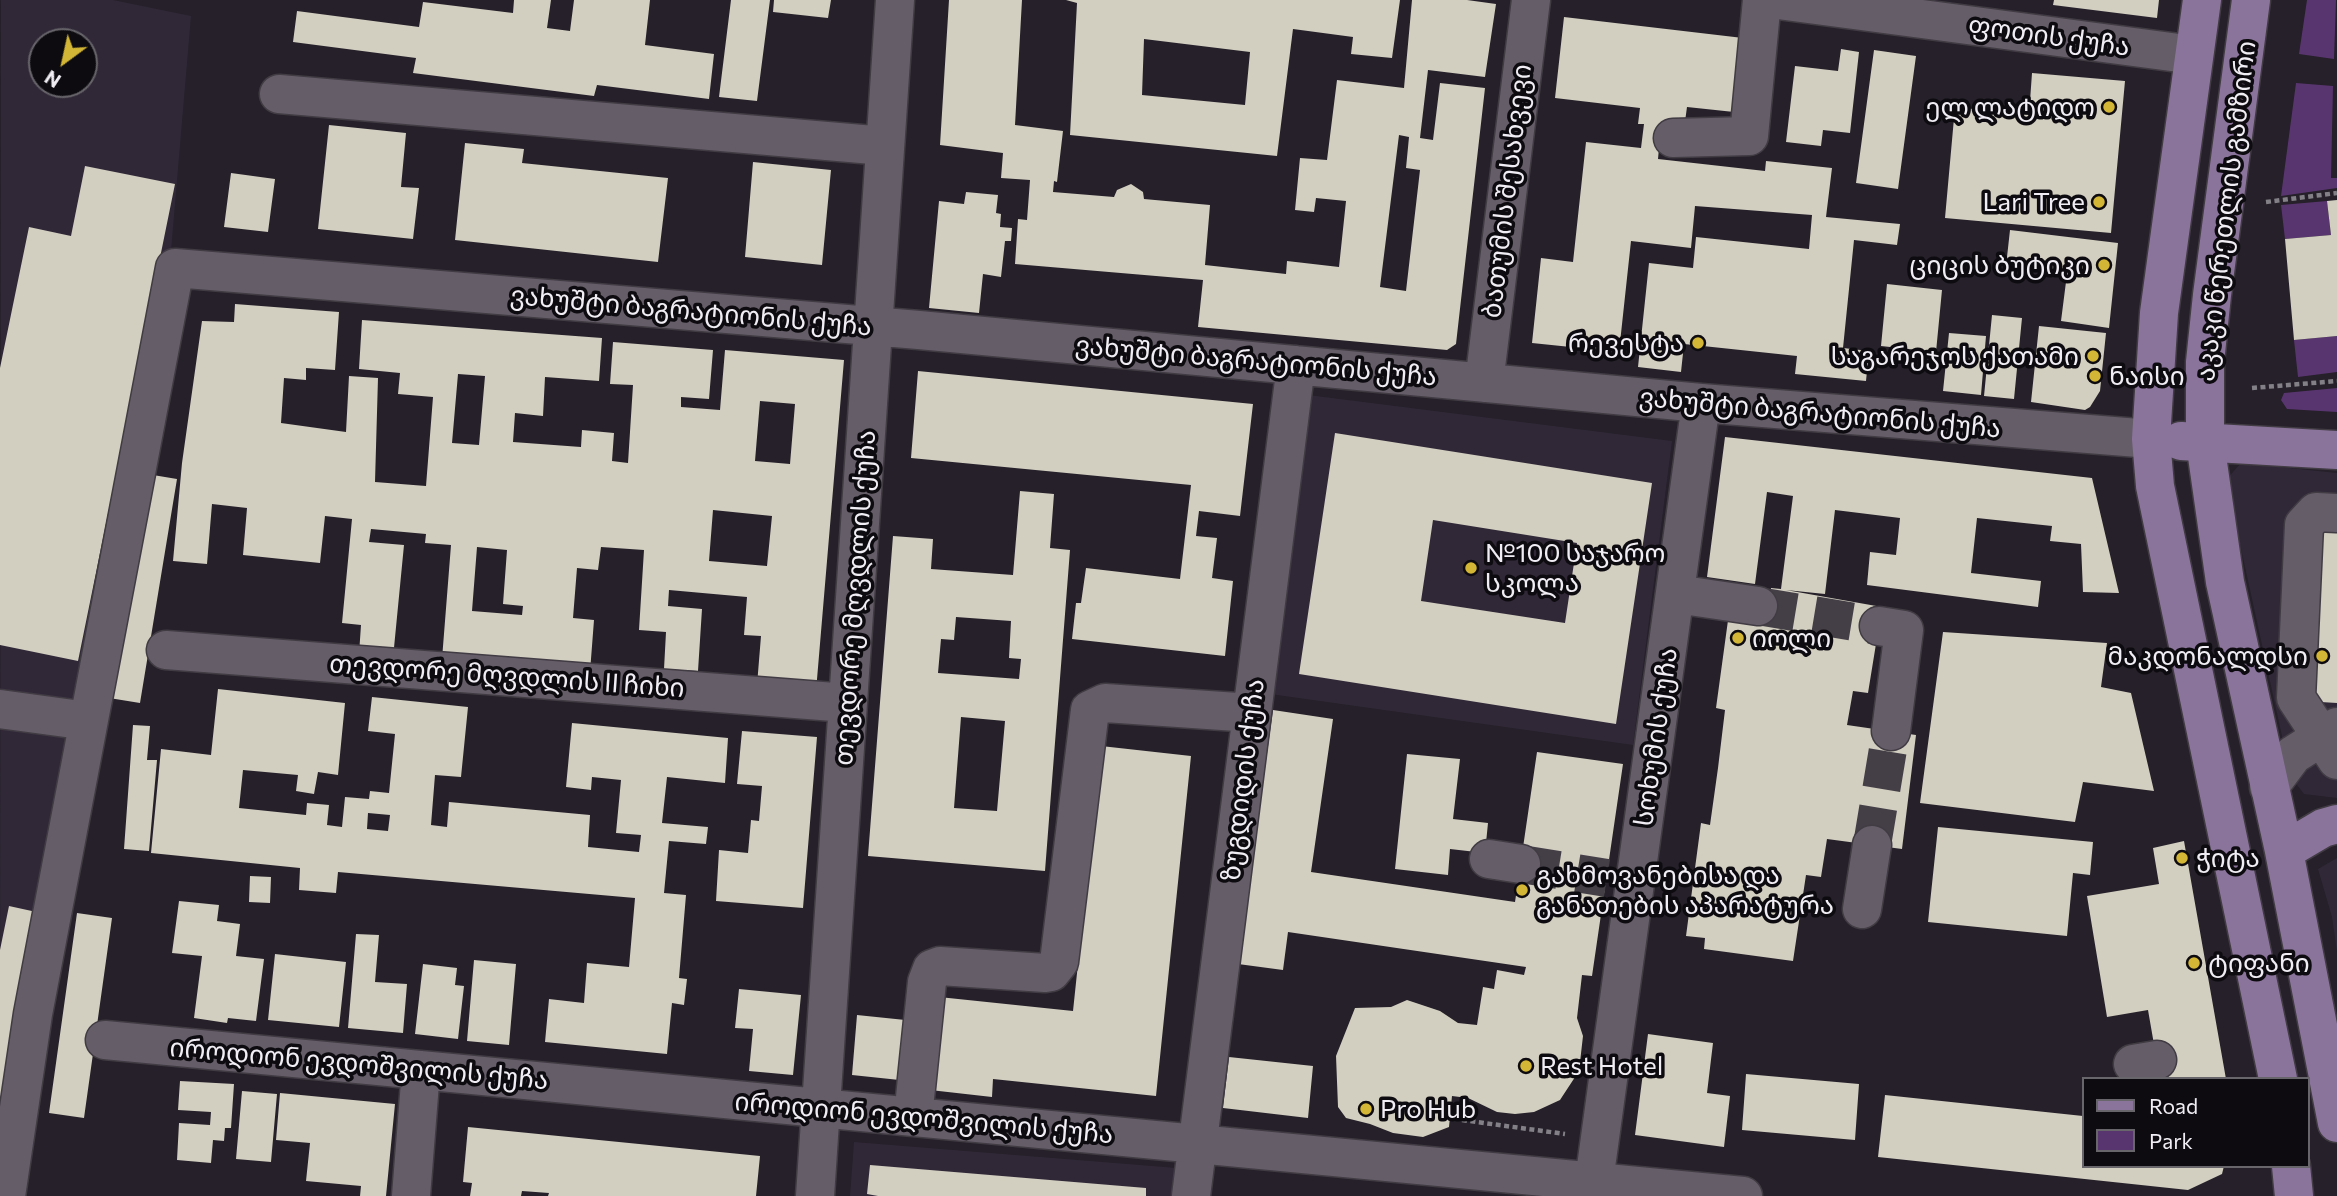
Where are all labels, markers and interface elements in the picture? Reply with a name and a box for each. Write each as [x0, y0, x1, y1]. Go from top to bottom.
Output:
street label: ფოთის ქუჩა [1966, 9, 2132, 63]
north arrow [28, 28, 98, 98]
street label: აკაკი წერეთლის გამზირი [2190, 39, 2262, 383]
street label: ბათუმის შესახვევი [1476, 62, 1538, 320]
text: N [40, 66, 65, 93]
place label: ელ ლატიდო [1925, 91, 2095, 123]
marker: ელ ლატიდო [2101, 99, 2117, 115]
place label: Lari Tree [1983, 186, 2085, 218]
marker: Lari Tree [2091, 194, 2107, 210]
place label: ციცის ბუტიკი [1909, 249, 2090, 281]
marker: ციცის ბუტიკი [2096, 257, 2112, 273]
street label: ვახუშტი ბაგრატიონის ქუჩა [509, 280, 873, 342]
place label: რევესტა [1568, 327, 1684, 359]
street label: ვახუშტი ბაგრატიონის ქუჩა [1074, 330, 1438, 392]
marker: რევესტა [1690, 335, 1706, 351]
place label: საგარეჯოს ქათამი [1831, 340, 2079, 372]
marker: საგარეჯოს ქათამი [2085, 348, 2101, 364]
place label: ნაისი [2109, 360, 2185, 392]
marker: ნაისი [2087, 368, 2103, 384]
street label: ვახუშტი ბაგრატიონის ქუჩა [1638, 382, 2002, 444]
street label: თევდორე მღვდლის ქუჩა [828, 429, 882, 767]
place label: №100 საჯარო სკოლა [1485, 537, 1665, 598]
marker: №100 საჯარო სკოლა [1463, 560, 1479, 576]
place label: იოლი [1752, 622, 1831, 654]
marker: იოლი [1730, 630, 1746, 646]
place label: მაკდონალდსი [2108, 640, 2308, 672]
street label: სოხუმის ქუჩა [1628, 646, 1684, 828]
street label: თევდორე მღვდლის II ჩიხი [328, 648, 686, 704]
marker: მაკდონალდსი [2314, 648, 2330, 664]
street label: ზუგდიდის ქუჩა [1215, 677, 1271, 883]
place label: ჭიტა [2196, 842, 2260, 874]
marker: ჭიტა [2174, 850, 2190, 866]
place label: გახმოვანებისა და განათების აპარატურა [1536, 859, 1834, 920]
marker: გახმოვანებისა და განათების აპარატურა [1514, 882, 1530, 898]
place label: ტიფანი [2208, 947, 2310, 979]
marker: ტიფანი [2186, 955, 2202, 971]
street label: იროდიონ ევდოშვილის ქუჩა [168, 1032, 550, 1096]
place label: Rest Hotel [1540, 1050, 1663, 1082]
marker: Rest Hotel [1518, 1058, 1534, 1074]
legend [2082, 1077, 2309, 1168]
street label: იროდიონ ევდოშვილის ქუჩა [733, 1086, 1115, 1150]
place label: Pro Hub [1380, 1093, 1476, 1125]
text: Road [2149, 1093, 2198, 1118]
marker: Pro Hub [1358, 1101, 1374, 1117]
text: Park [2149, 1128, 2193, 1153]

